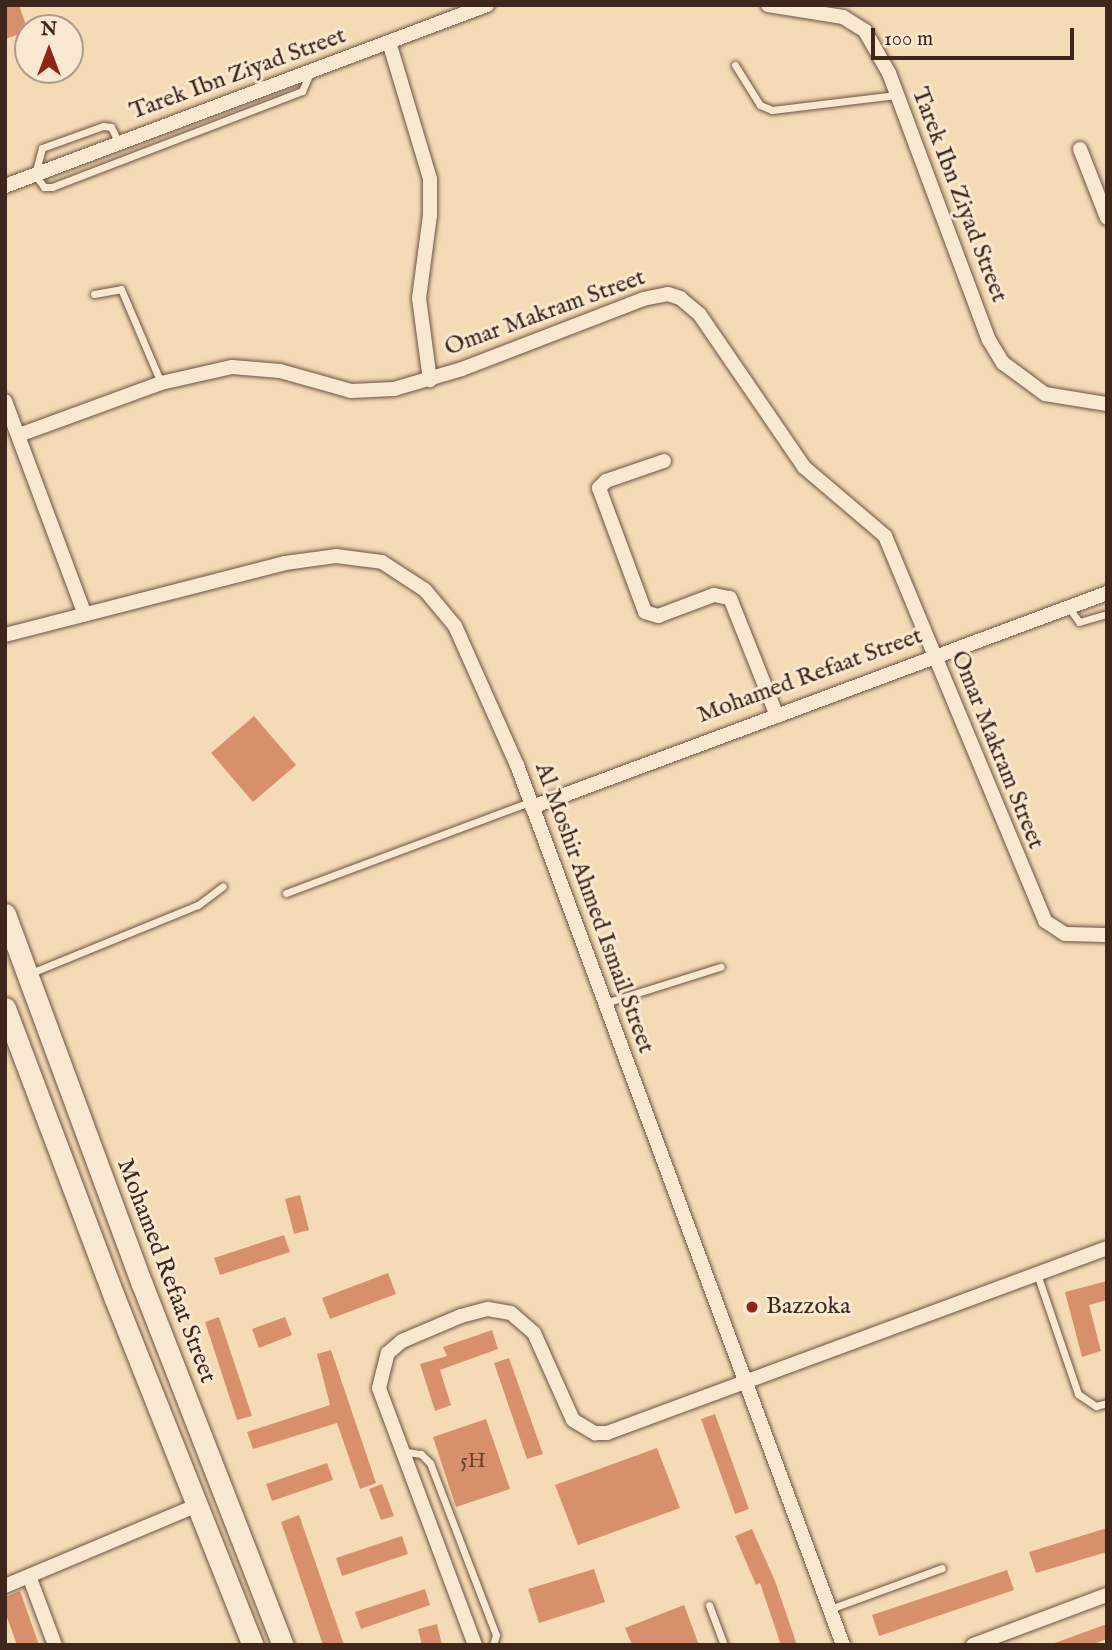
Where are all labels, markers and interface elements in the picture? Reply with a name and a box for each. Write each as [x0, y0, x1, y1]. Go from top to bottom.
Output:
north arrow [14, 14, 84, 84]
scale bar [874, 14, 1077, 58]
text: N [41, 18, 57, 42]
street label: Tarek Ibn Ziyad Street [126, 22, 350, 126]
text: 100 m [884, 26, 933, 53]
street label: Tarek Ibn Ziyad Street [905, 83, 1013, 307]
street label: Omar Makram Street [441, 263, 649, 363]
street label: Mohamed Refaat Street [693, 622, 927, 730]
street label: Omar Makram Street [944, 647, 1050, 853]
street label: Al Moshir Ahmed Ismail Street [528, 759, 660, 1057]
street label: Mohamed Refaat Street [110, 1155, 222, 1387]
place label: Bazzoka [766, 1293, 851, 1321]
marker: Bazzoka [744, 1299, 760, 1315]
house number: 5H [460, 1449, 486, 1475]

